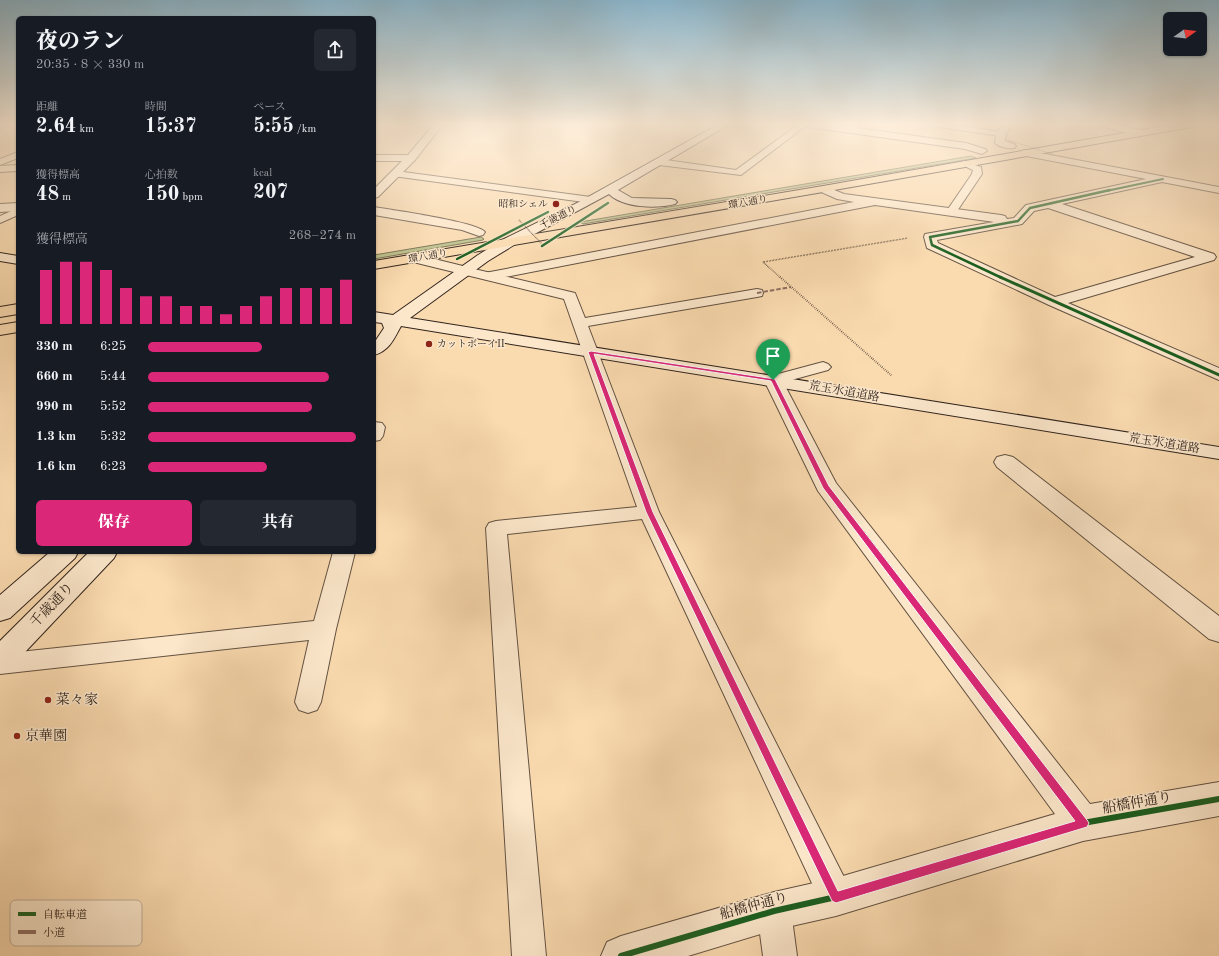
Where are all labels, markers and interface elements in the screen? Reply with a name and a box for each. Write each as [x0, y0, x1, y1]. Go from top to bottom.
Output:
north arrow [1163, 12, 1207, 56]
map controls [1163, 12, 1207, 56]
button: share [314, 29, 356, 71]
text: 夜のラン [36, 31, 124, 53]
text: 20:35 · 8 × 330 m [36, 58, 144, 71]
text: 距離 [36, 102, 58, 113]
text: 時間 [145, 102, 167, 113]
text: ペース [253, 102, 286, 113]
text: 2.64 [36, 117, 76, 137]
text: 15:37 [145, 117, 197, 137]
text: 5:55 [253, 117, 294, 137]
text: km [76, 124, 94, 135]
text: /km [294, 124, 316, 135]
text: kcal [253, 168, 272, 179]
text: 獲得標高 [36, 170, 80, 181]
text: 心拍数 [145, 170, 178, 181]
text: 207 [253, 183, 288, 203]
text: 48 [36, 185, 59, 205]
text: 150 [145, 185, 179, 205]
text: m [59, 192, 71, 203]
text: bpm [179, 192, 203, 203]
street label: 環八通り [727, 193, 769, 210]
place label: 昭和シェル [498, 198, 548, 209]
marker: 昭和シェル [551, 199, 561, 209]
street label: 千歳通り [537, 203, 578, 231]
text: 268–274 m [289, 229, 356, 242]
text: 獲得標高 [36, 233, 88, 246]
street label: 環八通り [407, 247, 449, 264]
marker: カットボーイII [424, 339, 434, 349]
place label: カットボーイII [437, 339, 505, 349]
pin [756, 339, 790, 380]
text: 330 m [36, 340, 73, 353]
text: 6:25 [100, 340, 126, 353]
icon: arrive [762, 345, 784, 367]
text: 660 m [36, 370, 73, 383]
text: 5:44 [100, 370, 126, 383]
street label: 荒玉水道道路 [807, 378, 881, 404]
text: 990 m [36, 400, 73, 413]
text: 5:52 [100, 400, 126, 413]
text: 1.3 km [36, 430, 76, 443]
text: 5:32 [100, 430, 126, 443]
street label: 荒玉水道道路 [1127, 430, 1201, 456]
text: 1.6 km [36, 460, 76, 473]
text: 6:23 [100, 460, 126, 473]
button: 保存 [36, 500, 192, 546]
button: 共有 [200, 500, 356, 546]
street label: 千歳通り [27, 579, 76, 630]
place label: 菜々家 [56, 692, 98, 707]
marker: 菜々家 [43, 695, 53, 705]
place label: 京華園 [25, 728, 67, 743]
marker: 京華園 [12, 731, 22, 741]
street label: 船橋仲通り [1101, 789, 1173, 816]
street label: 船橋仲通り [718, 889, 790, 922]
legend [10, 900, 142, 946]
text: 自転車道 [43, 908, 87, 921]
text: 小道 [43, 926, 65, 939]

